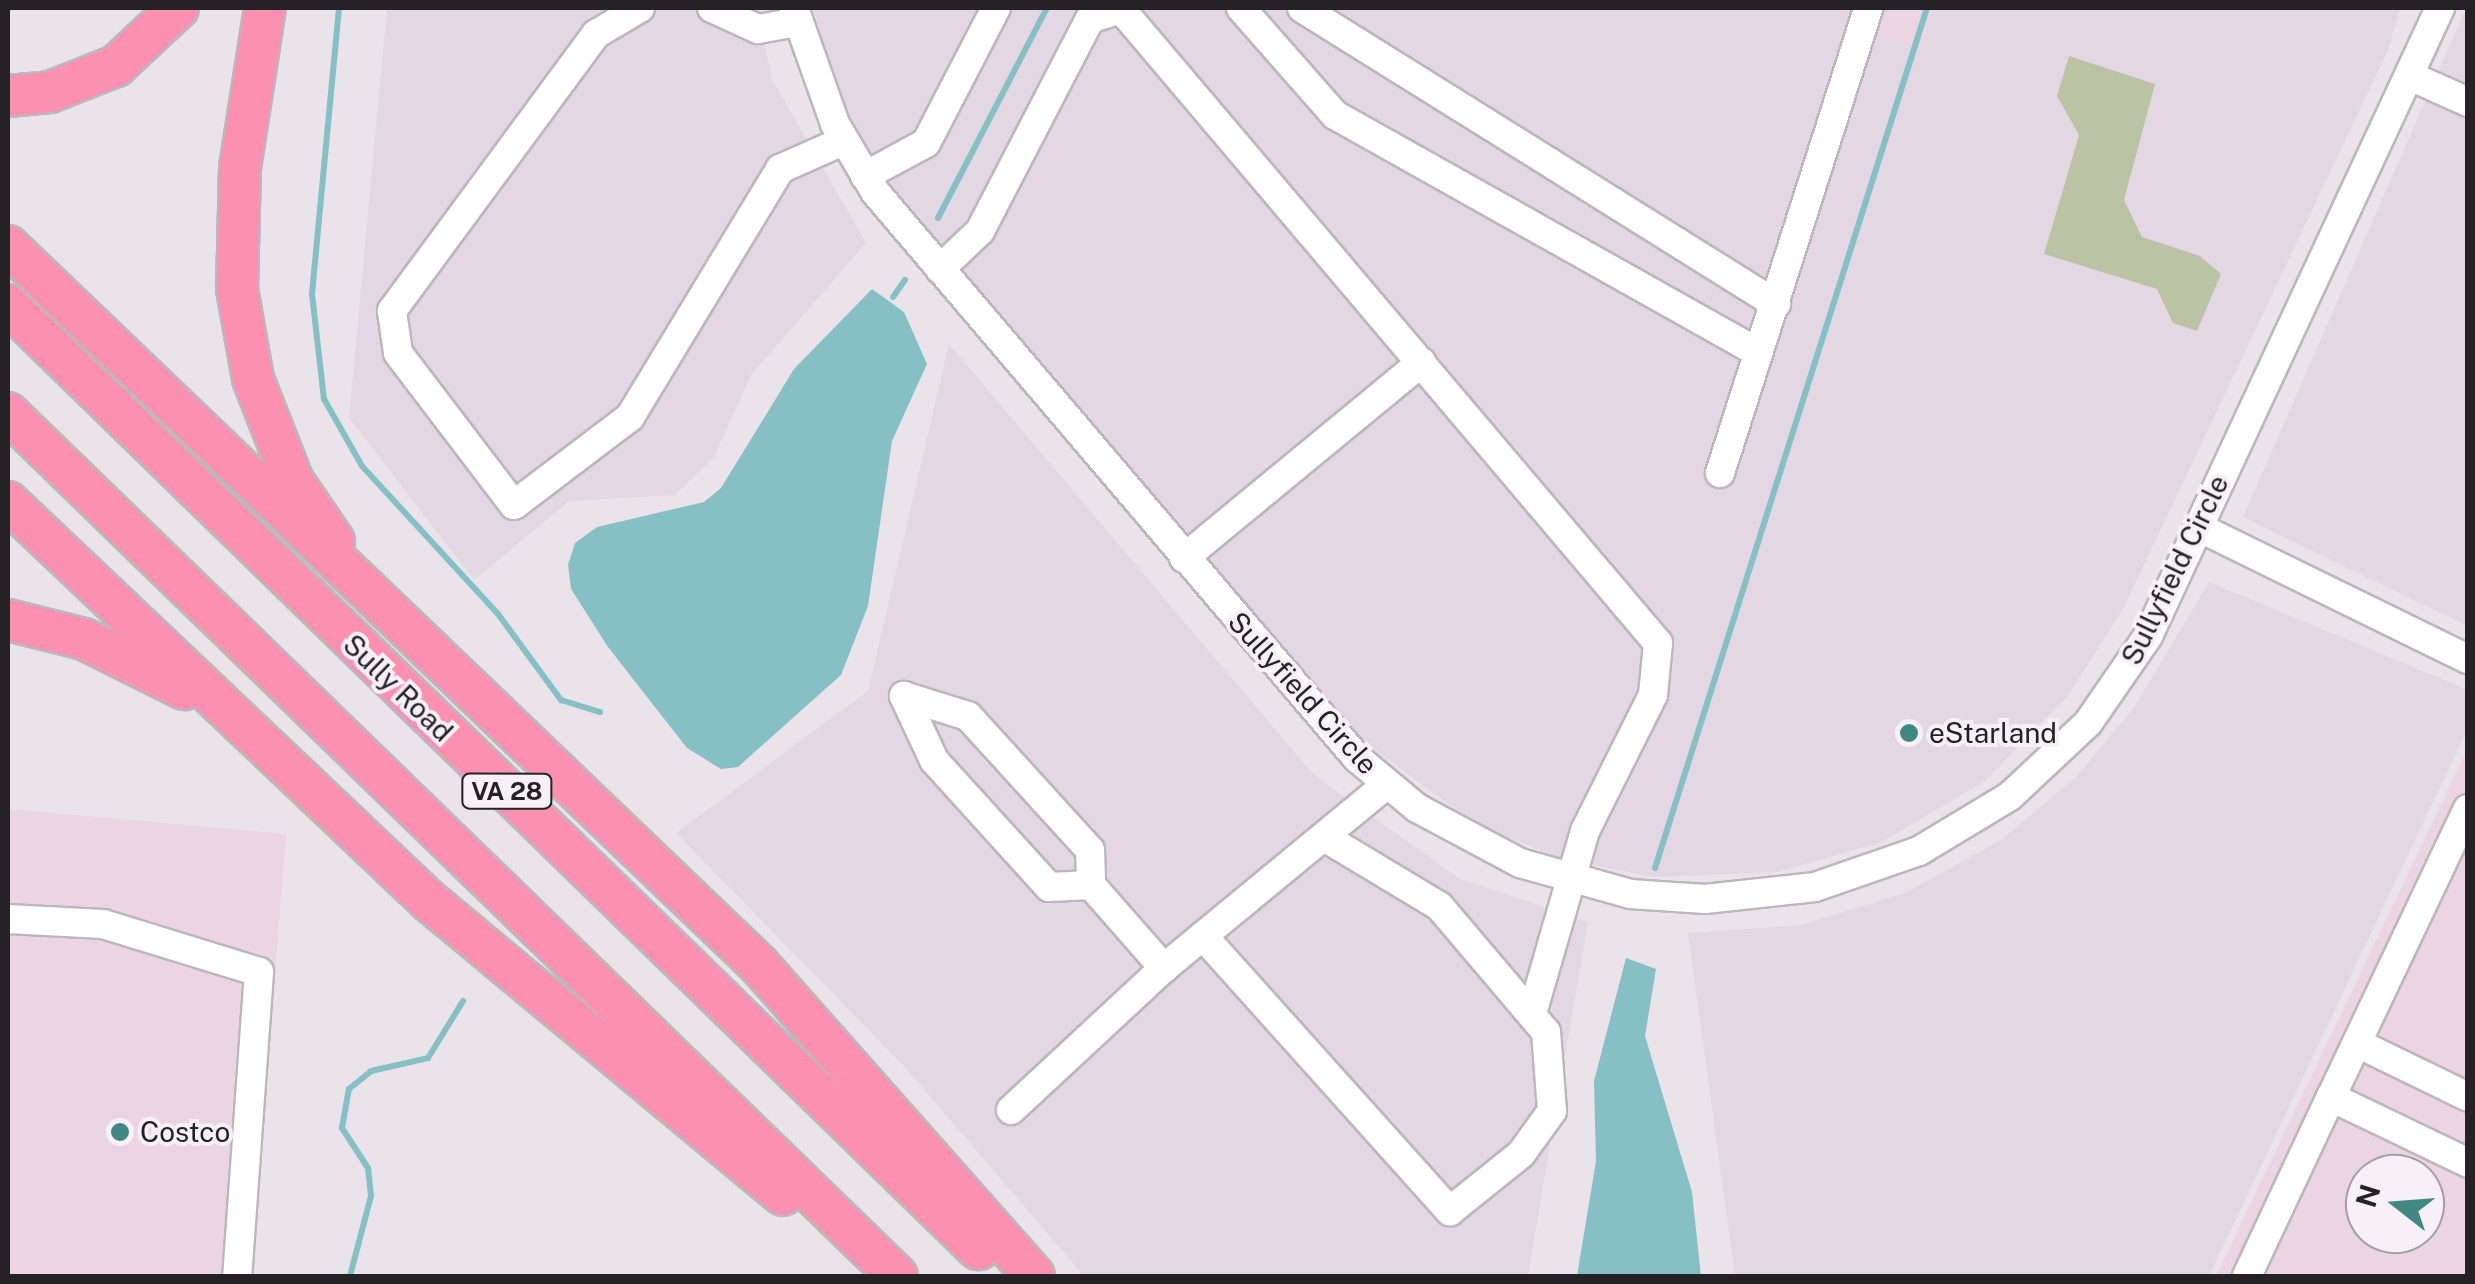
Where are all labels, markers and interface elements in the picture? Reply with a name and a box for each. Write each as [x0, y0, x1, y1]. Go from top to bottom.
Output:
street label: Sullyfield Circle [2114, 470, 2236, 670]
street label: Sullyfield Circle [1221, 605, 1385, 781]
street label: Sully Road [336, 628, 460, 748]
place label: eStarland [1929, 716, 2057, 750]
marker: eStarland [1898, 722, 1920, 744]
road number: VA 28 [460, 771, 554, 811]
place label: Costco [140, 1115, 230, 1149]
marker: Costco [109, 1121, 131, 1143]
north arrow [2345, 1154, 2445, 1254]
text: N [2349, 1180, 2387, 1211]

